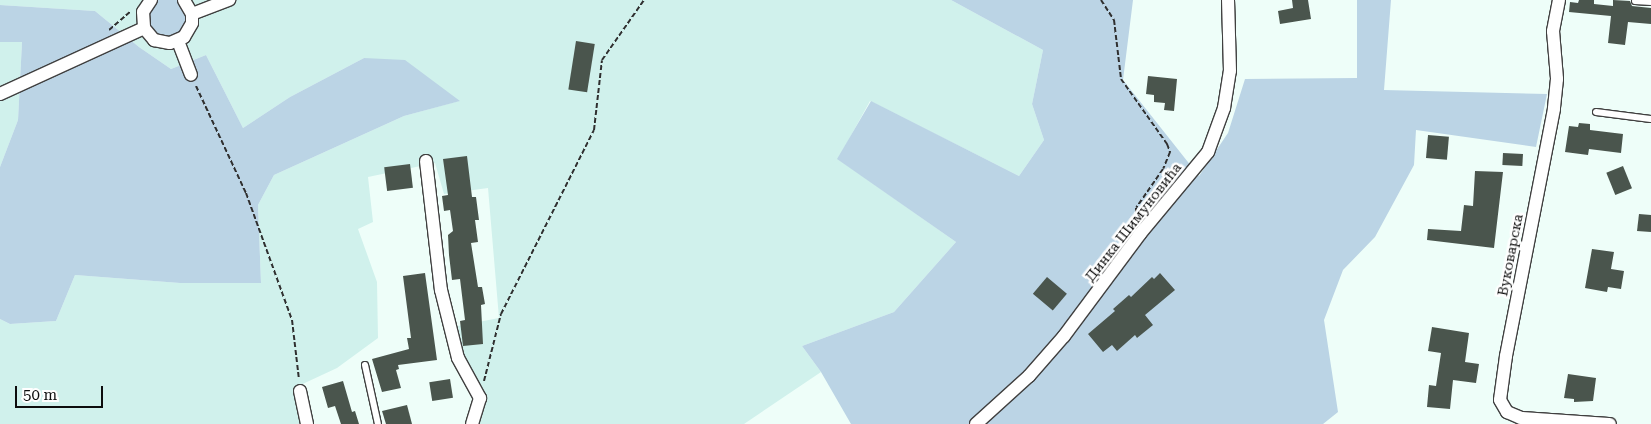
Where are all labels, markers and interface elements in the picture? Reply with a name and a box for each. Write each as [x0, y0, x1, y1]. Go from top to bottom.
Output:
street label: Динка Шимуновића [1081, 159, 1185, 285]
street label: Вуковарска [1494, 213, 1526, 297]
scale bar [18, 376, 105, 408]
text: 50 m [23, 386, 57, 404]

